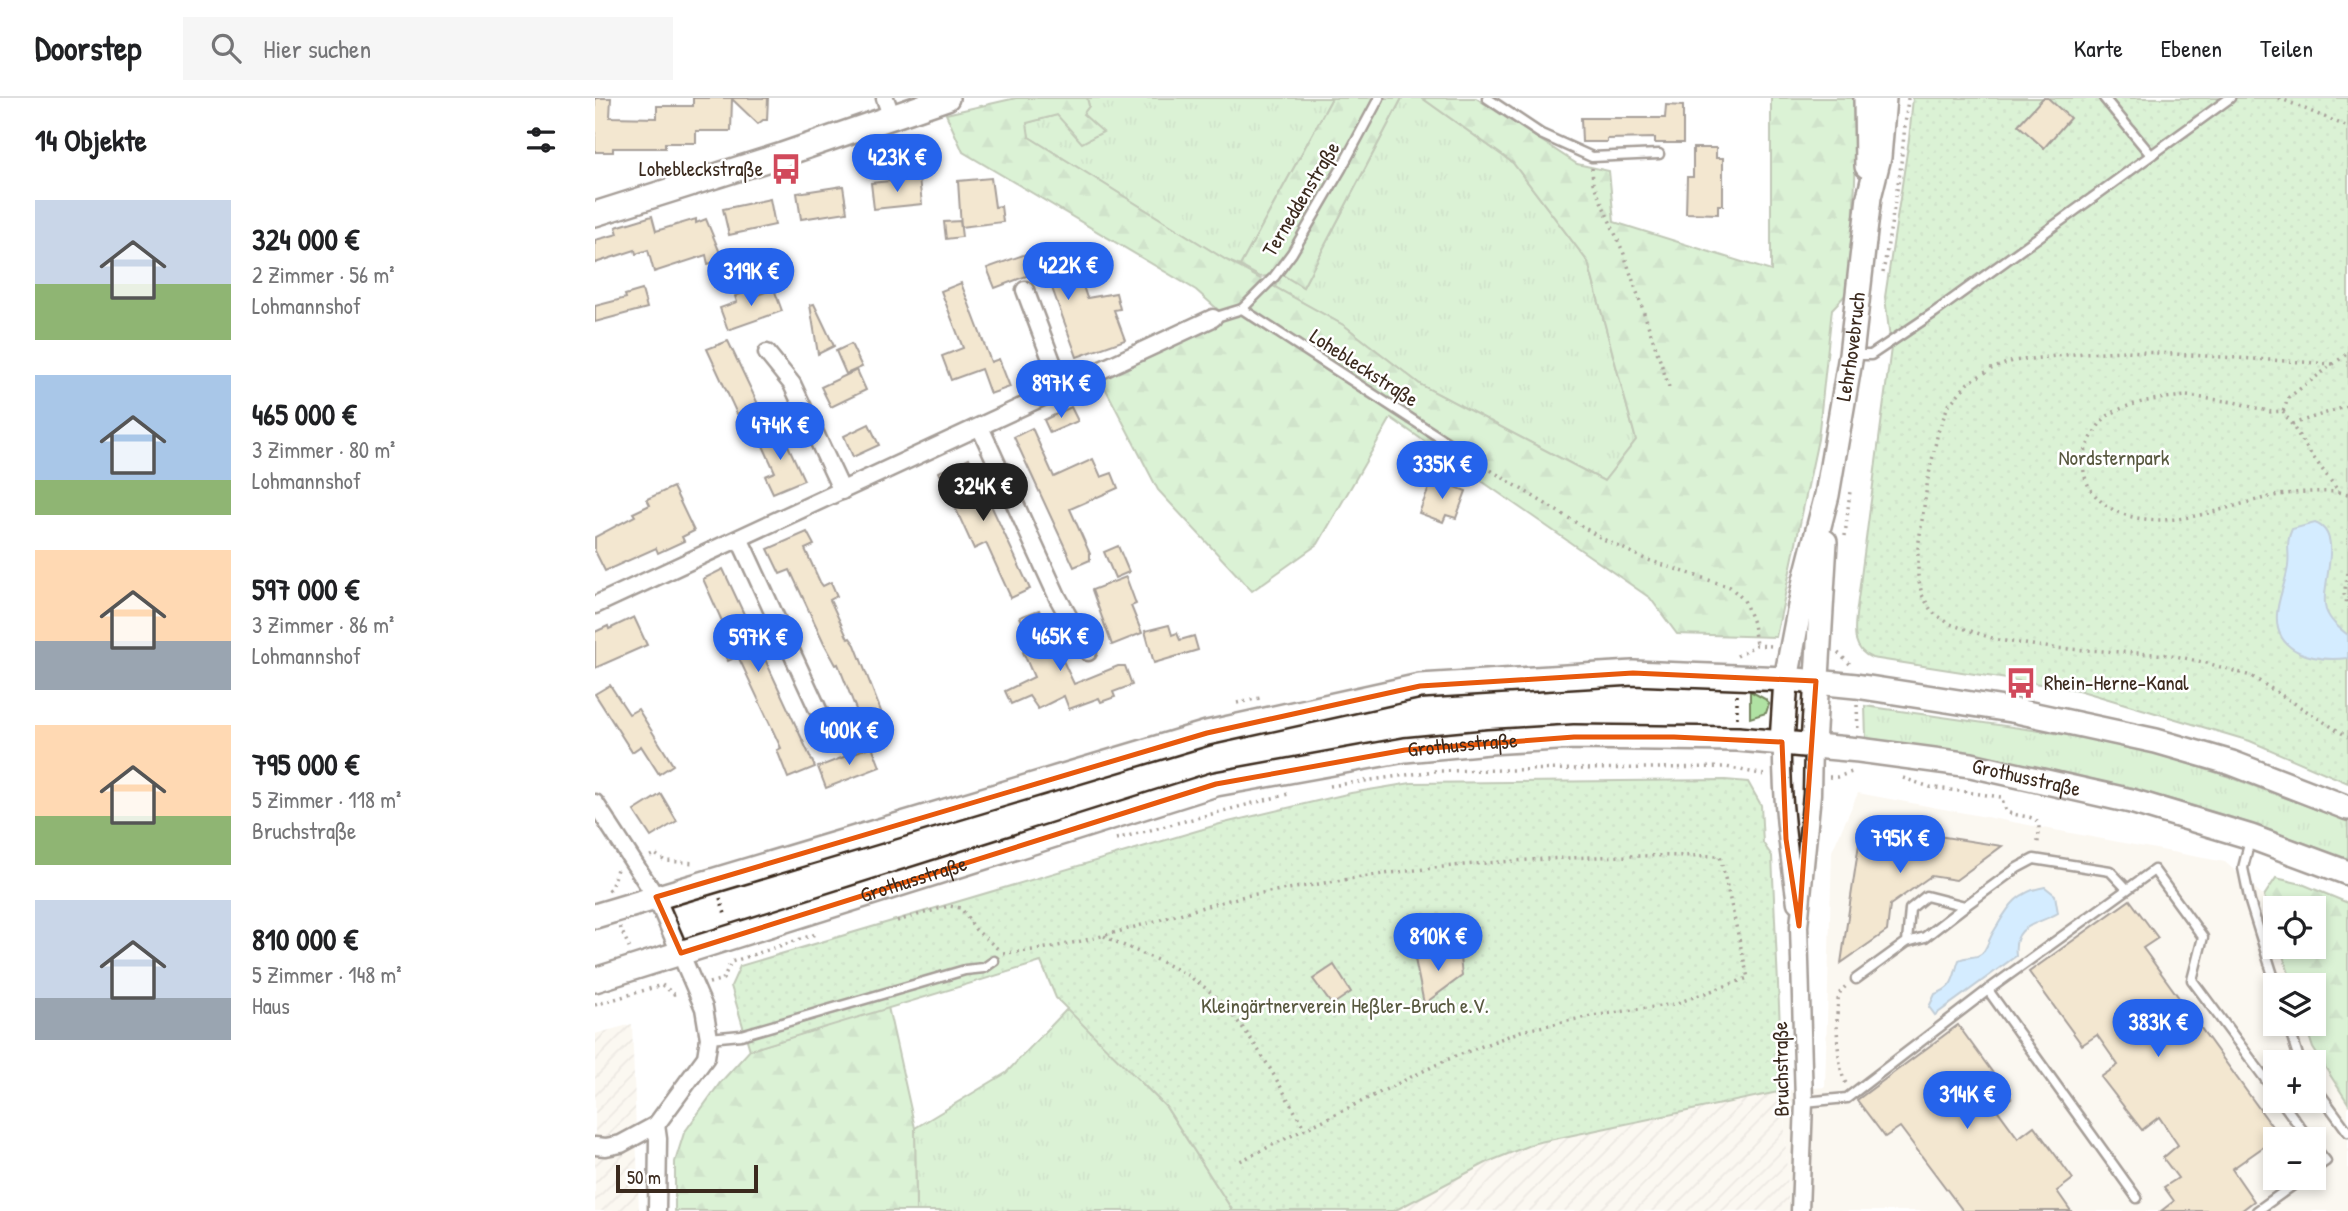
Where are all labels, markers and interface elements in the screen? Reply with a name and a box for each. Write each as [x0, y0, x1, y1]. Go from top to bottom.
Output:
search box [183, 17, 673, 80]
text: Doorstep [35, 26, 141, 70]
icon: search [207, 29, 245, 67]
text: Hier suchen [263, 31, 371, 66]
text: Karte [2074, 32, 2123, 64]
text: Ebenen [2161, 32, 2222, 64]
text: Teilen [2260, 32, 2313, 64]
text: 14 Objekte [35, 120, 147, 160]
icon: filters [522, 121, 560, 159]
pin: 423K € [840, 134, 954, 194]
street label: Terneddenstraße [1255, 136, 1346, 262]
text: 423K € [868, 141, 926, 172]
bus stop icon: Lohebleckstraße [769, 152, 803, 186]
place label: Lohebleckstraße [639, 154, 763, 183]
text: 324 000 € [252, 219, 359, 259]
icon: home [91, 228, 175, 312]
pin: 422K € [1011, 242, 1125, 302]
pin: 319K € [694, 248, 808, 308]
text: 422K € [1039, 249, 1097, 280]
text: 319K € [723, 255, 779, 286]
text: 2 Zimmer · 56 m² [252, 259, 394, 290]
text: Lohmannshof [252, 290, 361, 321]
street label: Lehrhovebruch [1828, 291, 1872, 403]
street label: Lohebleckstraße [1304, 322, 1424, 414]
pin: 897K € [1004, 360, 1118, 420]
text: 897K € [1032, 367, 1090, 398]
text: 465 000 € [252, 394, 356, 434]
pin: 474K € [723, 402, 837, 462]
icon: home [91, 403, 175, 487]
text: 474K € [751, 409, 809, 440]
text: 3 Zimmer · 80 m² [252, 434, 395, 465]
pin: 335K € [1385, 442, 1499, 501]
park label: Nordsternpark [2058, 443, 2170, 472]
text: 335K € [1413, 448, 1471, 479]
pin: 324K € [926, 464, 1040, 523]
text: Lohmannshof [252, 465, 361, 496]
text: 324K € [954, 470, 1012, 501]
text: 597 000 € [252, 569, 359, 609]
icon: home [91, 578, 175, 662]
text: 3 Zimmer · 86 m² [252, 609, 394, 640]
pin: 597K € [701, 614, 815, 674]
pin: 465K € [1003, 614, 1117, 673]
text: 465K € [1032, 620, 1088, 651]
text: 597K € [729, 621, 787, 652]
text: Lohmannshof [252, 640, 361, 671]
bus stop icon: Rhein-Herne-Kanal [2004, 666, 2038, 700]
place label: Rhein-Herne-Kanal [2044, 668, 2189, 697]
pin: 400K € [792, 708, 906, 767]
text: 400K € [820, 714, 878, 745]
street label: Grothusstraße [1406, 725, 1518, 764]
text: 795 000 € [252, 744, 359, 784]
street label: Grothusstraße [1969, 751, 2083, 803]
icon: home [91, 753, 175, 837]
text: 5 Zimmer · 118 m² [252, 784, 401, 815]
text: Bruchstraße [252, 815, 356, 846]
pin: 795K € [1843, 816, 1957, 875]
text: 795K € [1871, 822, 1929, 853]
street label: Grothusstraße [856, 849, 970, 909]
map controls [2263, 896, 2326, 1190]
button: locate [2263, 896, 2326, 959]
pin: 810K € [1381, 914, 1495, 973]
text: 810 000 € [252, 919, 358, 959]
text: 810K € [1410, 920, 1467, 951]
icon: home [91, 928, 175, 1012]
text: 5 Zimmer · 148 m² [252, 959, 401, 990]
button: layers [2263, 973, 2326, 1036]
text: Haus [252, 990, 290, 1021]
park label: Kleingärtnerverein Heßler-Bruch e.V. [1201, 991, 1489, 1020]
pin: 383K € [2101, 1000, 2215, 1059]
text: 383K € [2129, 1006, 2187, 1037]
street label: Bruchstraße [1765, 1021, 1796, 1117]
button: + [2263, 1050, 2326, 1113]
pin: 314K € [1910, 1072, 2024, 1131]
text: 314K € [1939, 1078, 1995, 1109]
button: − [2263, 1127, 2326, 1190]
scale bar [616, 1162, 758, 1194]
text: 50 m [627, 1164, 661, 1190]

